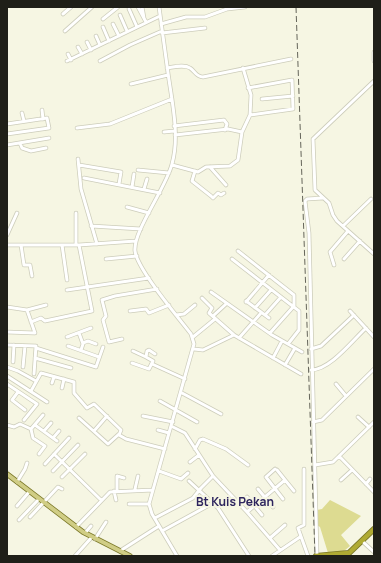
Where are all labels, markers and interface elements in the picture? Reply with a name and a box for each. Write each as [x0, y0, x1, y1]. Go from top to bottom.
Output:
district label: Bt Kuis Pekan [196, 493, 274, 510]

